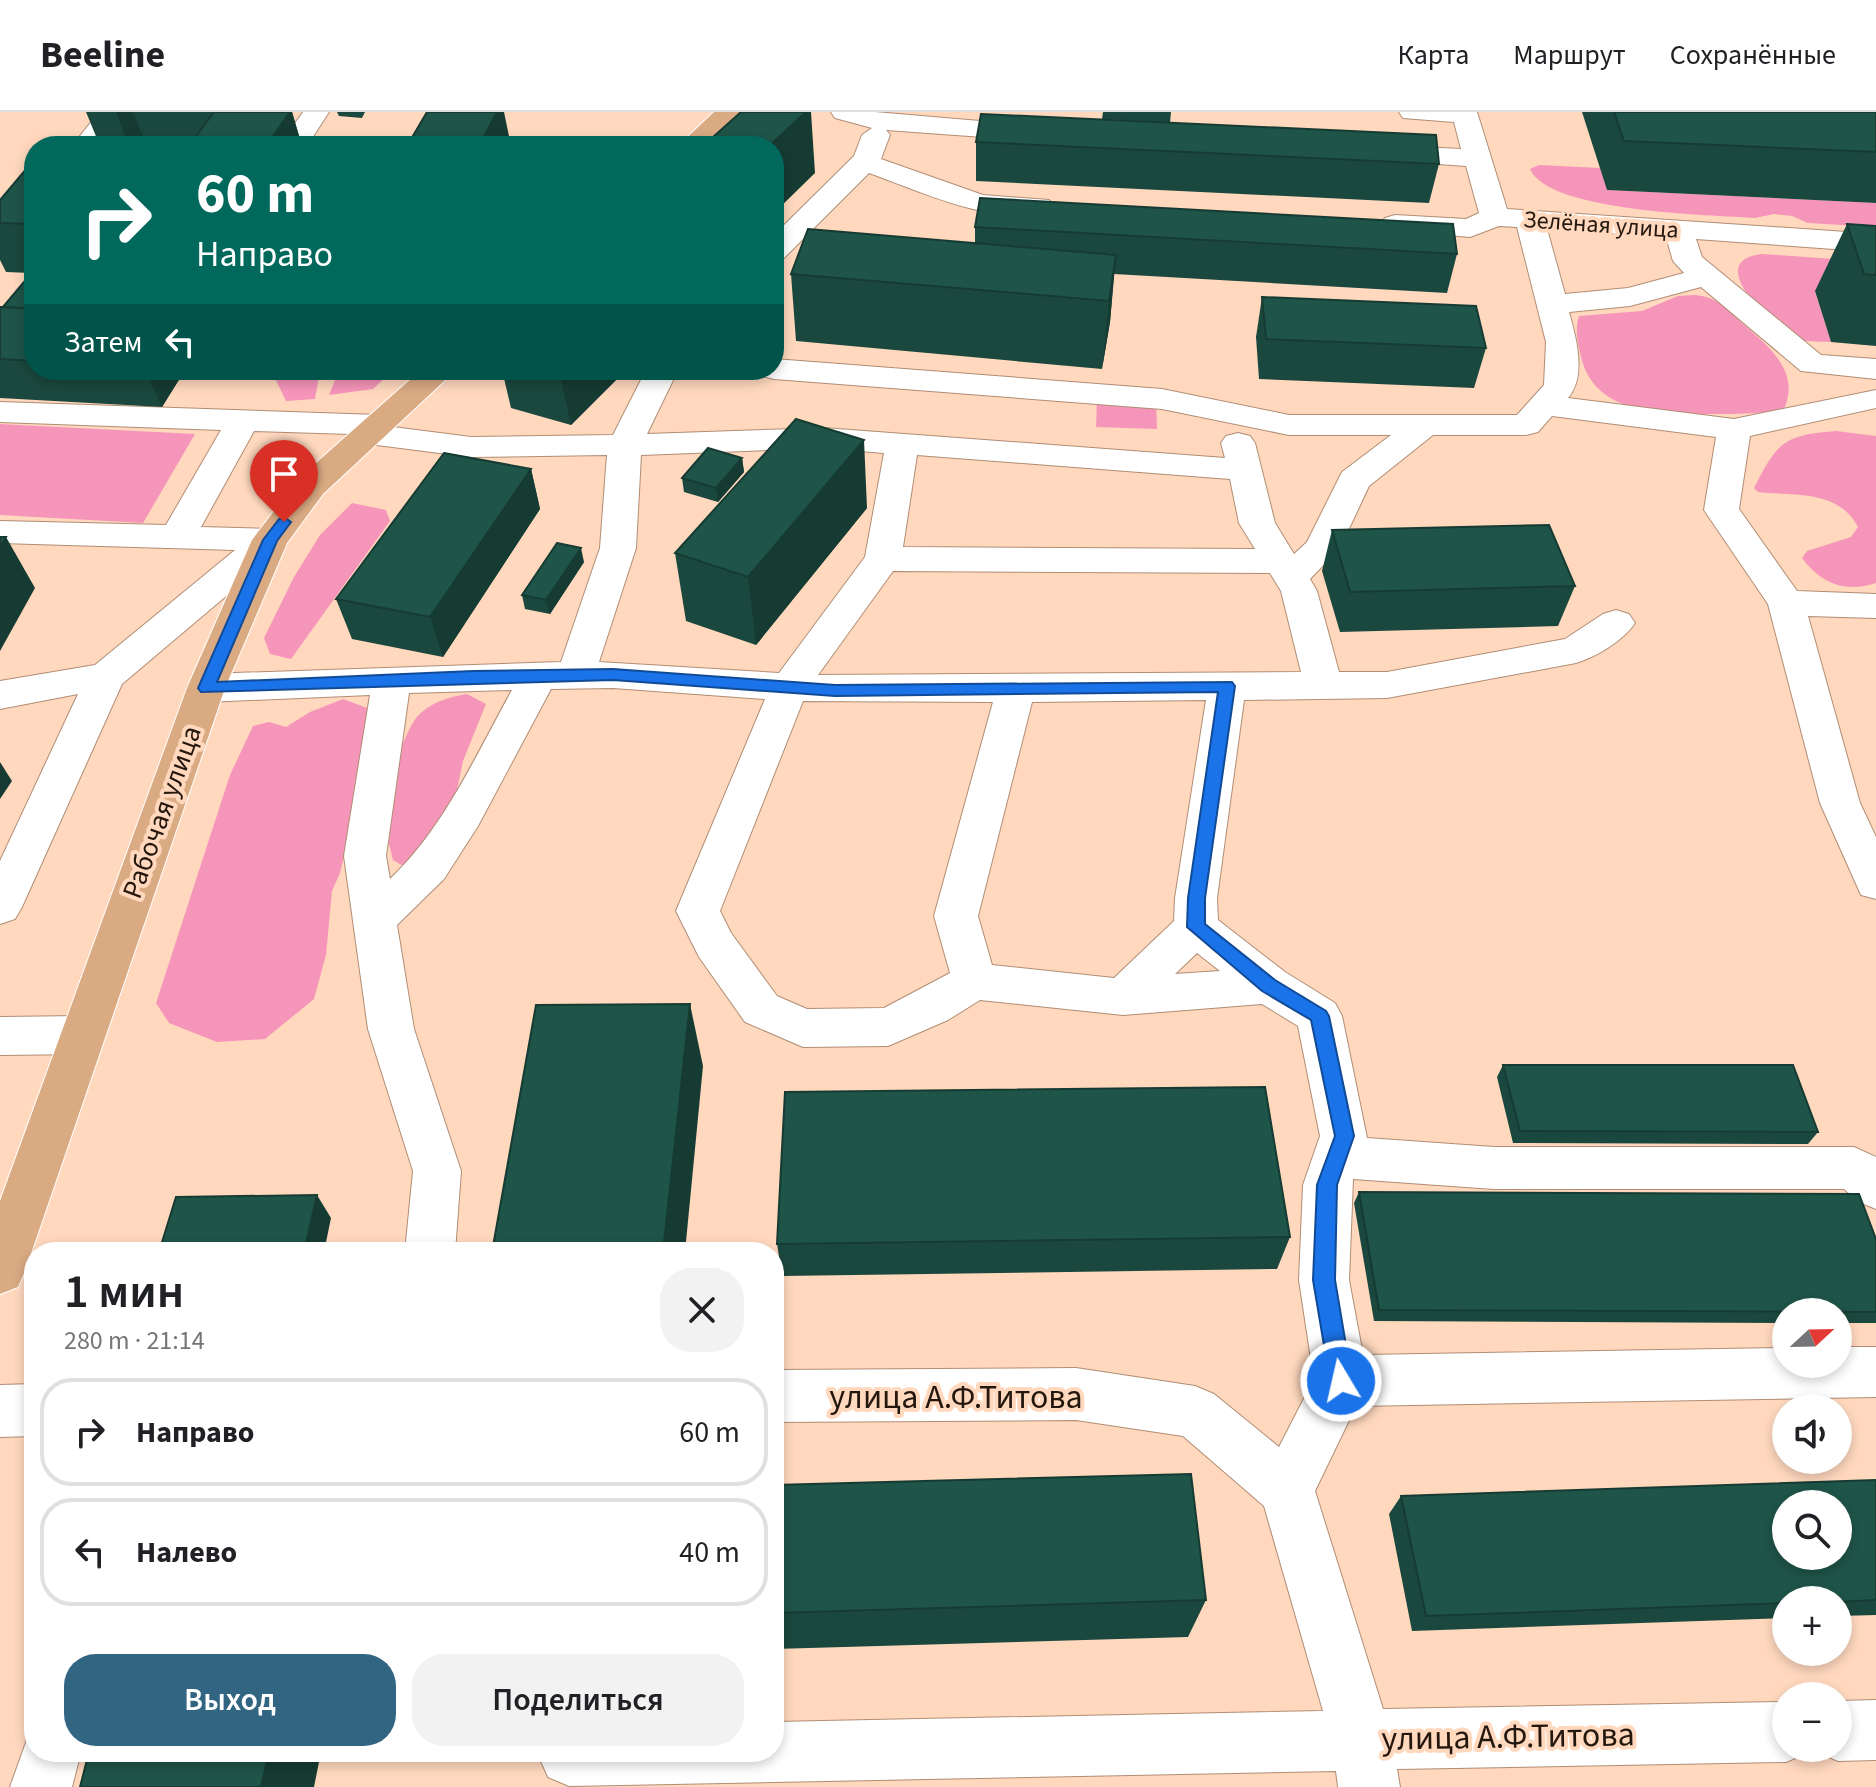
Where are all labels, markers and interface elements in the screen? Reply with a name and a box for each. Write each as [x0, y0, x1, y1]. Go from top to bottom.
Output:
text: Beeline [40, 28, 165, 82]
text: Карта [1398, 35, 1469, 75]
text: Маршрут [1513, 35, 1626, 75]
text: Сохранённые [1670, 35, 1836, 75]
text: 60 m [196, 155, 314, 234]
icon: right [64, 168, 168, 272]
street label: Зелёная улица [1522, 202, 1680, 248]
text: Направо [196, 229, 333, 280]
icon: left [158, 320, 202, 364]
text: Затем [64, 321, 142, 364]
pin [250, 440, 318, 522]
icon: arrive [262, 452, 306, 496]
street label: Рабочая улица [112, 720, 212, 904]
text: 1 мин [64, 1258, 184, 1326]
button: close [660, 1268, 744, 1352]
north arrow [1772, 1298, 1852, 1378]
map controls [1772, 1298, 1852, 1762]
text: 280 m · 21:14 [64, 1322, 205, 1359]
position arrow [1299, 1339, 1383, 1423]
street label: улица А.Ф.Титова [829, 1373, 1083, 1422]
button: sound [1772, 1394, 1852, 1474]
icon: right [68, 1410, 112, 1454]
text: Направо [136, 1411, 254, 1454]
text: 60 m [679, 1411, 740, 1454]
button: search [1772, 1490, 1852, 1570]
icon: left [68, 1530, 112, 1574]
text: Налево [136, 1531, 237, 1574]
text: 40 m [679, 1531, 740, 1574]
button: + [1772, 1586, 1852, 1666]
button: Выход [64, 1654, 396, 1746]
button: Поделиться [412, 1654, 744, 1746]
button: − [1772, 1682, 1852, 1762]
street label: улица А.Ф.Титова [1381, 1710, 1635, 1764]

